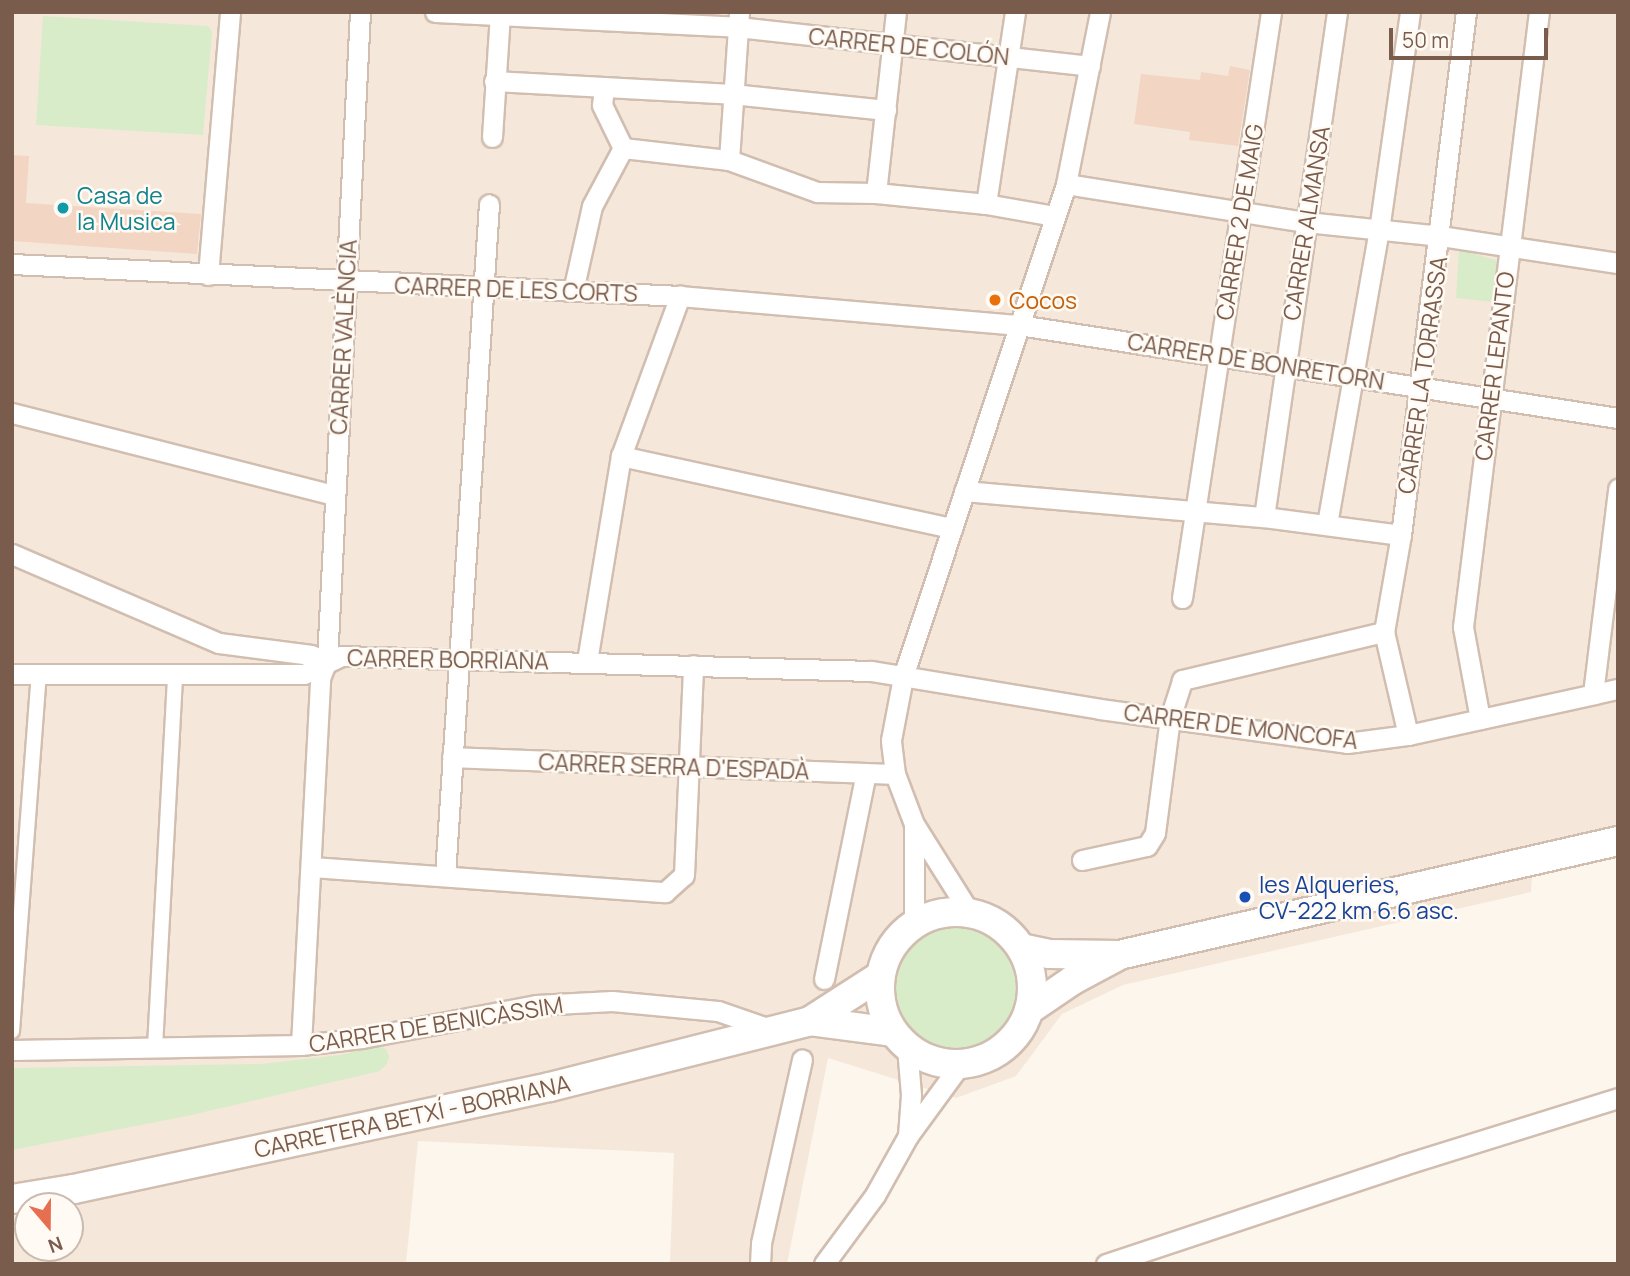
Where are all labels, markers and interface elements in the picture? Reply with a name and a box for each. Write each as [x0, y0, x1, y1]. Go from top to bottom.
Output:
scale bar [1392, 14, 1551, 58]
street label: CARRER DE COLÓN [807, 22, 1011, 70]
text: 50 m [1402, 26, 1449, 54]
street label: CARRER 2 DE MAIG [1210, 122, 1268, 322]
street label: CARRER ALMANSA [1277, 124, 1335, 322]
place label: Casa de la Musica [77, 181, 176, 235]
marker: Casa de la Musica [55, 200, 71, 216]
street label: CARRER VALÈNCIA [324, 239, 362, 435]
street label: CARRER LA TORRASSA [1392, 255, 1452, 495]
street label: CARRER LEPANTO [1469, 270, 1519, 462]
street label: CARRER DE LES CORTS [394, 271, 638, 307]
place label: Cocos [1009, 286, 1077, 314]
marker: Cocos [987, 292, 1003, 308]
street label: CARRER DE BONRETORN [1126, 327, 1386, 395]
street label: CARRER BORRIANA [347, 643, 549, 675]
street label: CARRER DE MONCOFA [1122, 698, 1360, 754]
street label: CARRER SERRA D'ESPADÀ [538, 747, 810, 785]
place label: les Alqueries, CV-222 km 6.6 asc. [1259, 870, 1459, 924]
marker: les Alqueries, CV-222 km 6.6 asc. [1237, 889, 1253, 905]
street label: CARRER DE BENICÀSSIM [307, 990, 565, 1058]
street label: CARRETERA BETXÍ - BORRIANA [252, 1069, 572, 1163]
north arrow [14, 1192, 84, 1262]
text: N [45, 1230, 66, 1259]

